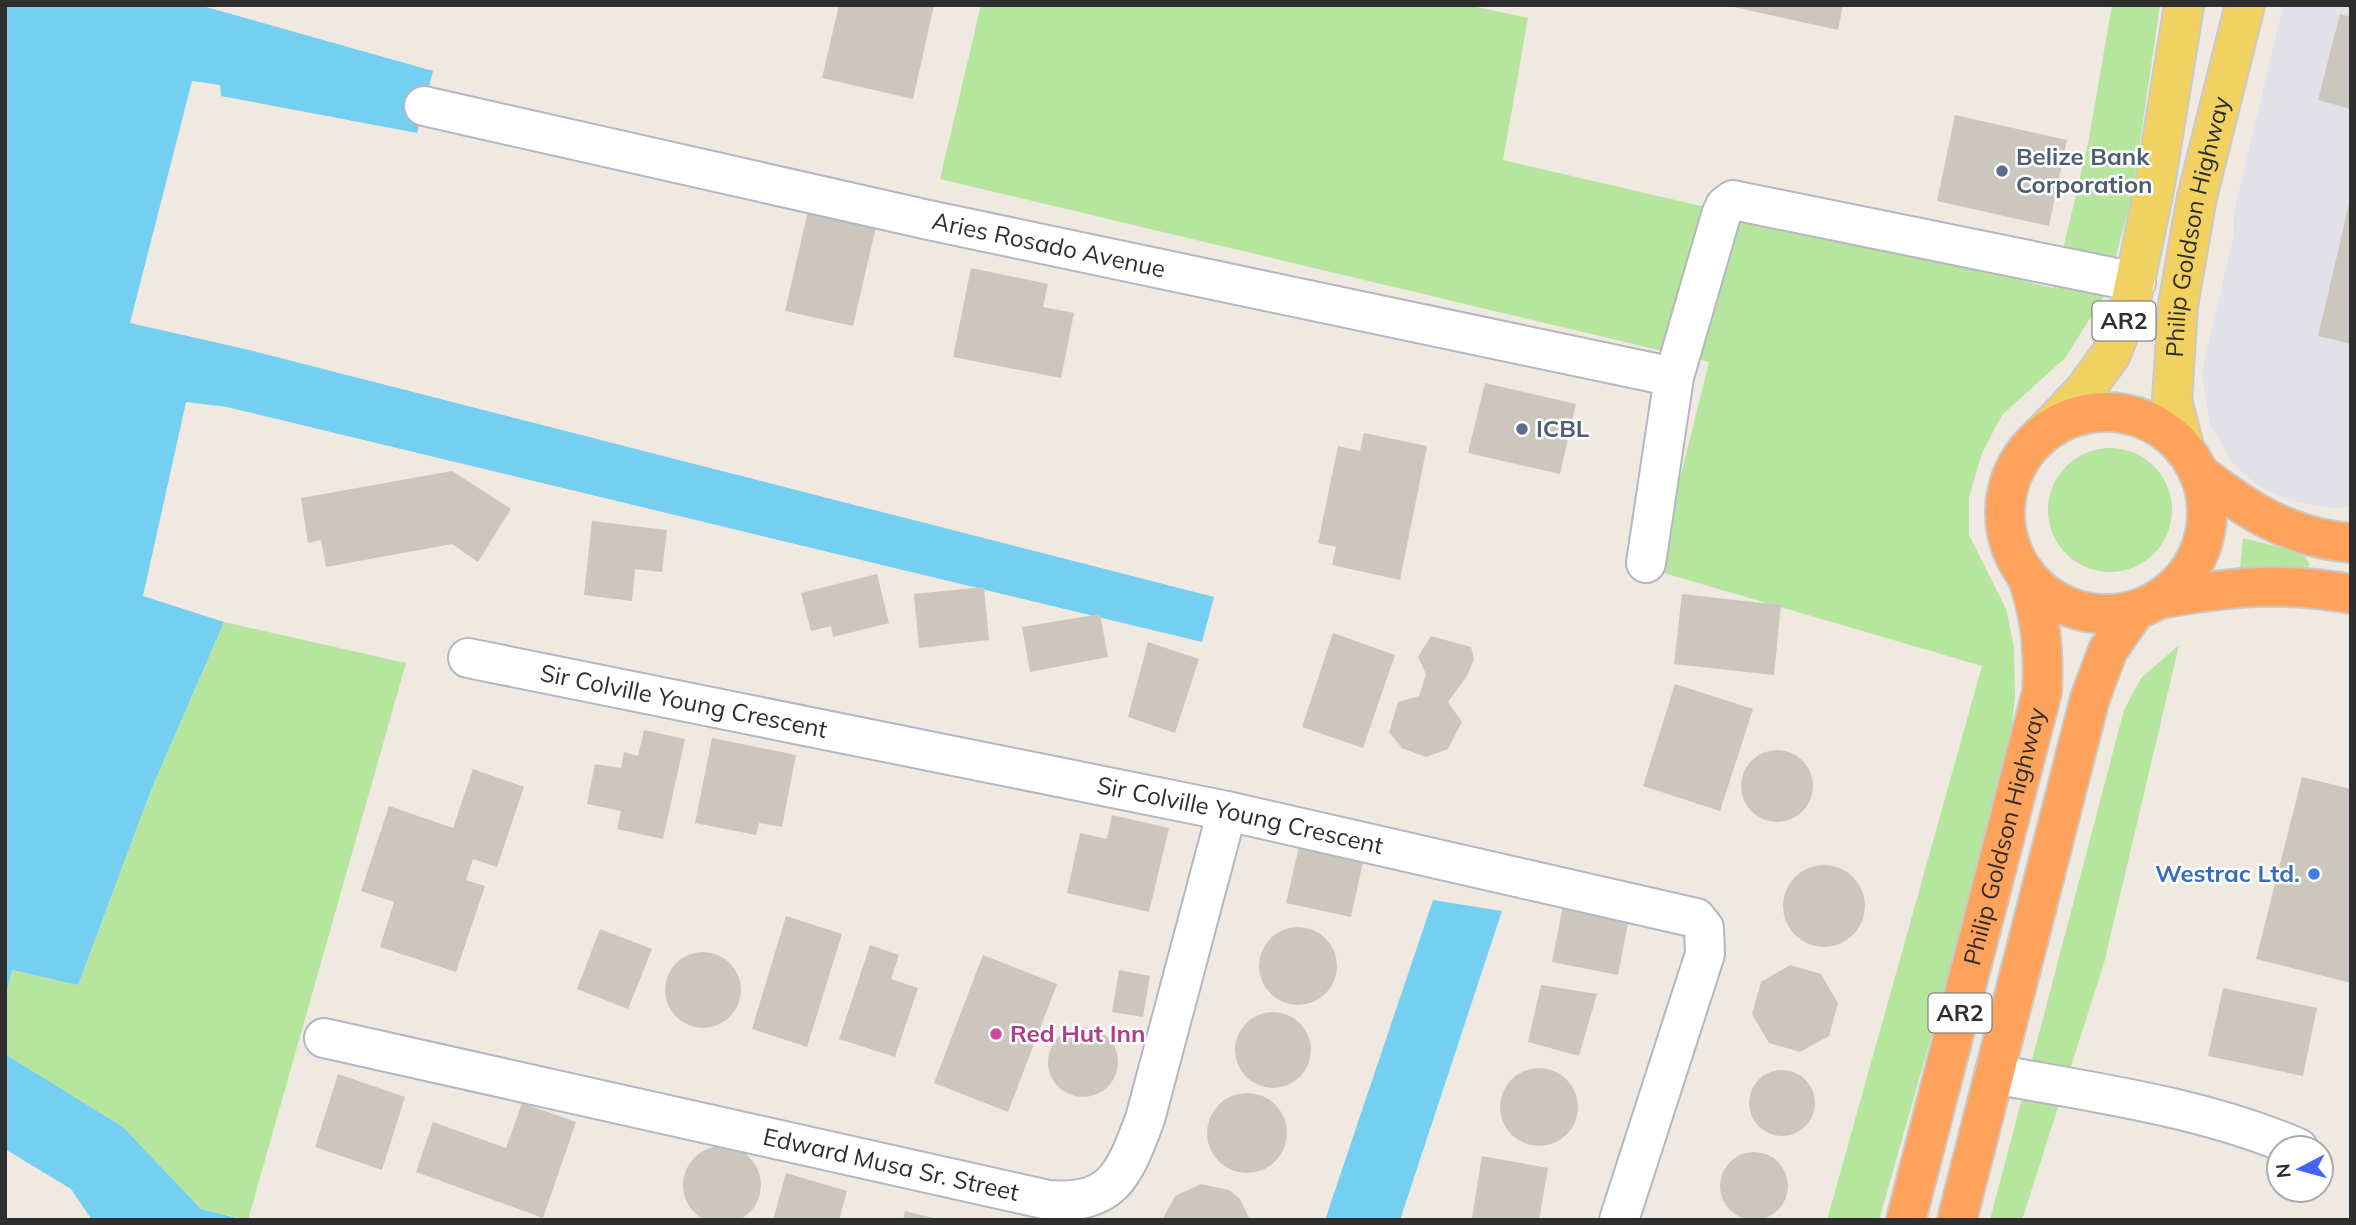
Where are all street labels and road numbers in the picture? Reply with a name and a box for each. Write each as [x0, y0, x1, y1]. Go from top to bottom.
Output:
street label: Philip Goldson Highway [2159, 93, 2236, 358]
street label: Aries Rosado Avenue [929, 205, 1168, 283]
road number: AR2 [2092, 302, 2156, 340]
street label: Sir Colville Young Crescent [538, 657, 830, 744]
street label: Philip Goldson Highway [1956, 704, 2051, 968]
street label: Sir Colville Young Crescent [1095, 769, 1386, 860]
road number: AR2 [1928, 994, 1992, 1032]
street label: Edward Musa Sr. Street [761, 1121, 1022, 1207]

